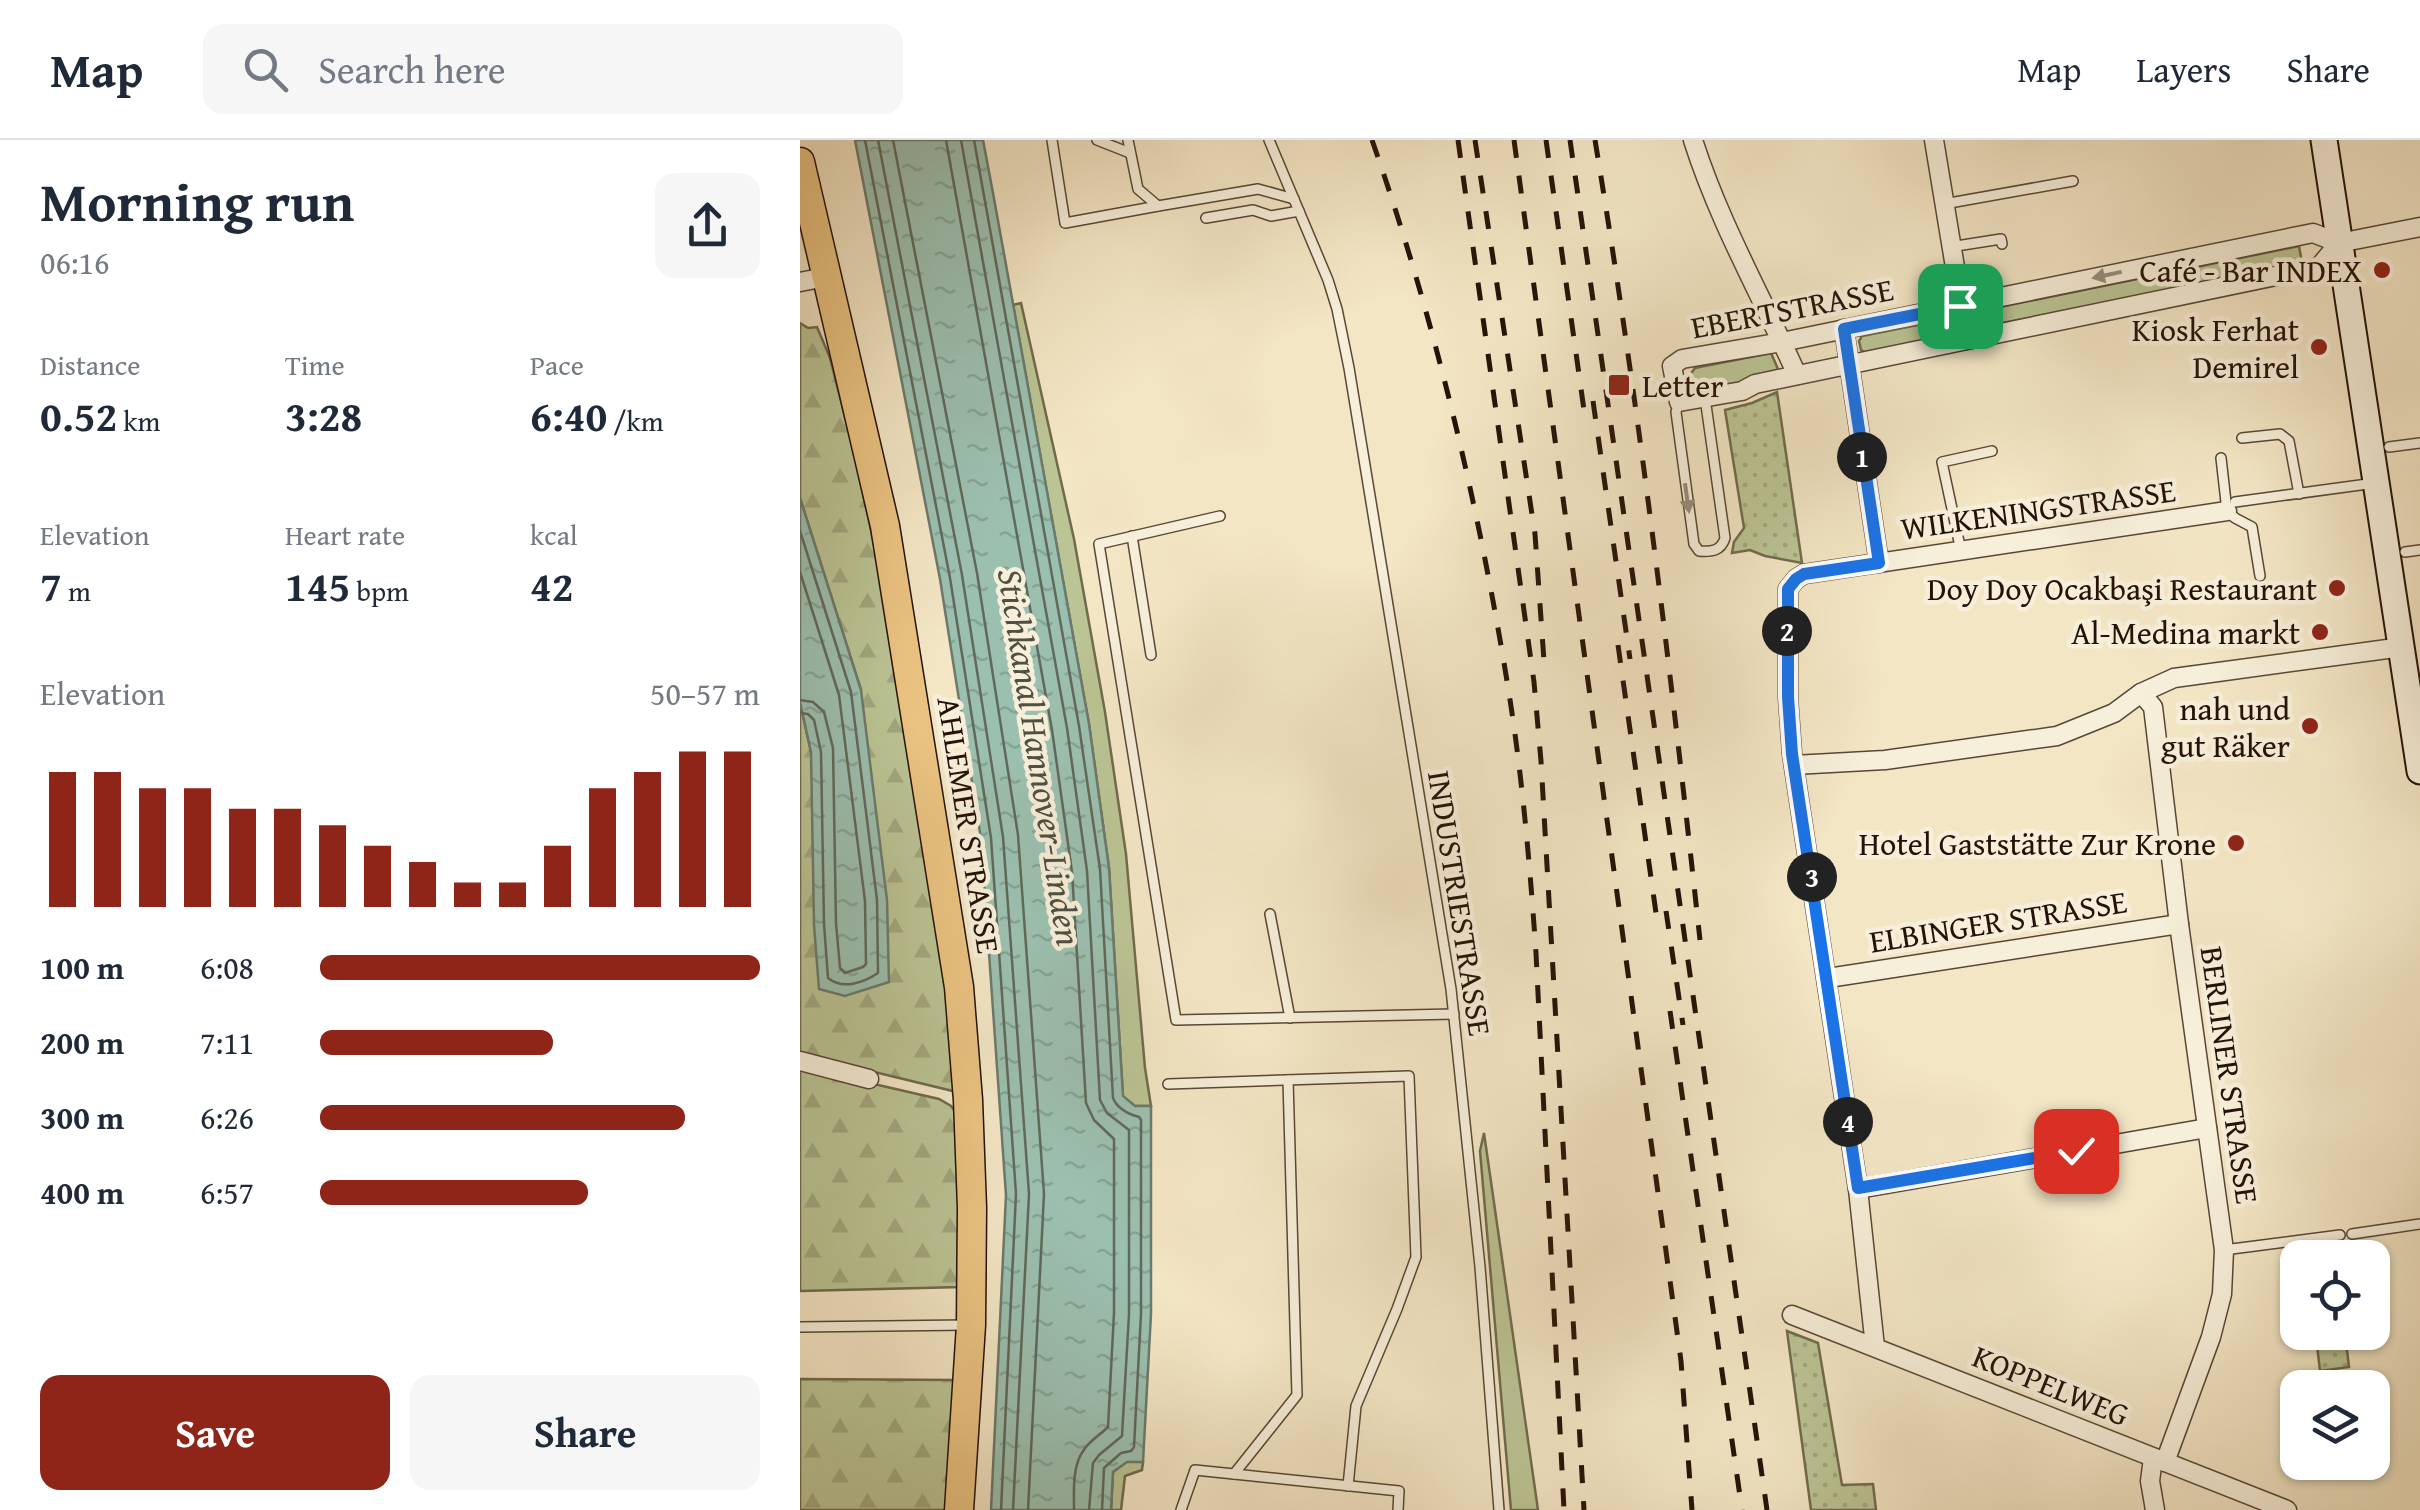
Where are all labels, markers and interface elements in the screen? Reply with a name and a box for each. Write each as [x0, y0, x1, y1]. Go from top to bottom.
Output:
search box [203, 24, 903, 114]
text: Map [50, 34, 143, 105]
text: Search here [318, 41, 506, 97]
icon: search [238, 42, 293, 97]
text: Map [2017, 44, 2081, 95]
text: Layers [2136, 44, 2231, 95]
text: Share [2286, 44, 2370, 95]
text: Morning run [40, 161, 354, 241]
button: share [655, 173, 760, 278]
text: 06:16 [40, 239, 109, 286]
place label: Café - Bar INDEX [2139, 247, 2362, 294]
marker: Café - Bar INDEX [2371, 259, 2393, 281]
pin [1918, 264, 2003, 349]
street label: EBERTSTRASSE [1687, 265, 1897, 351]
one-way arrow [2091, 268, 2122, 284]
icon: arrive [1933, 279, 1988, 334]
place label: Kiosk Ferhat Demirel [2132, 306, 2299, 390]
marker: Kiosk Ferhat Demirel [2308, 336, 2330, 358]
text: Distance [40, 344, 140, 385]
text: Time [285, 344, 345, 385]
text: Pace [530, 344, 584, 385]
place label: Letter [1642, 362, 1723, 409]
marker: Letter [1606, 372, 1632, 398]
text: 0.52 [40, 385, 117, 446]
text: 3:28 [285, 385, 362, 446]
text: 6:40 [530, 385, 607, 446]
text: km [117, 400, 160, 441]
text: /km [607, 400, 664, 441]
pin: 1 [1837, 432, 1887, 482]
text: 1 [1855, 436, 1869, 477]
street label: WILKENINGSTRASSE [1898, 466, 2178, 552]
one-way arrow [1680, 483, 1696, 515]
text: Elevation [40, 514, 150, 555]
text: Heart rate [285, 514, 405, 555]
text: kcal [530, 514, 578, 555]
text: 7 [40, 555, 62, 616]
text: 145 [285, 555, 350, 616]
text: 42 [530, 555, 574, 616]
water label: Stichkanal Hannover-Linden [985, 565, 1095, 950]
place label: Doy Doy Ocakbaşi Restaurant [1927, 565, 2317, 612]
text: m [62, 570, 91, 611]
text: bpm [350, 570, 409, 611]
marker: Doy Doy Ocakbaşi Restaurant [2326, 577, 2348, 599]
pin: 2 [1762, 606, 1812, 656]
place label: Al-Medina markt [2071, 609, 2300, 656]
text: 2 [1780, 610, 1794, 651]
marker: Al-Medina markt [2309, 621, 2331, 643]
text: Elevation [40, 670, 165, 717]
text: 50–57 m [650, 670, 760, 717]
place label: nah und gut Räker [2161, 685, 2290, 769]
street label: AHLEMER STRASSE [926, 693, 1012, 957]
marker: nah und gut Räker [2299, 715, 2321, 737]
street label: INDUSTRIESTRASSE [1416, 767, 1504, 1039]
place label: Hotel Gaststätte Zur Krone [1859, 820, 2216, 867]
marker: Hotel Gaststätte Zur Krone [2225, 832, 2247, 854]
pin: 3 [1787, 852, 1837, 902]
text: 3 [1805, 856, 1819, 897]
street label: ELBINGER STRASSE [1866, 877, 2130, 965]
street label: BERLINER STRASSE [2189, 943, 2271, 1207]
text: 100 m [40, 944, 124, 991]
text: 6:08 [200, 944, 254, 991]
text: 200 m [40, 1019, 124, 1066]
text: 7:11 [200, 1019, 254, 1066]
text: 300 m [40, 1094, 124, 1141]
text: 6:26 [200, 1094, 254, 1141]
pin: 4 [1823, 1097, 1873, 1147]
text: 4 [1841, 1101, 1855, 1142]
pin [2034, 1109, 2119, 1194]
icon: check [2049, 1124, 2104, 1179]
text: 400 m [40, 1169, 124, 1216]
text: 6:57 [200, 1169, 254, 1216]
map controls [2280, 1240, 2390, 1480]
button: locate [2280, 1240, 2390, 1350]
street label: KOPPELWEG [1966, 1332, 2136, 1438]
button: layers [2280, 1370, 2390, 1480]
button: Save [40, 1375, 390, 1490]
button: Share [410, 1375, 760, 1490]

